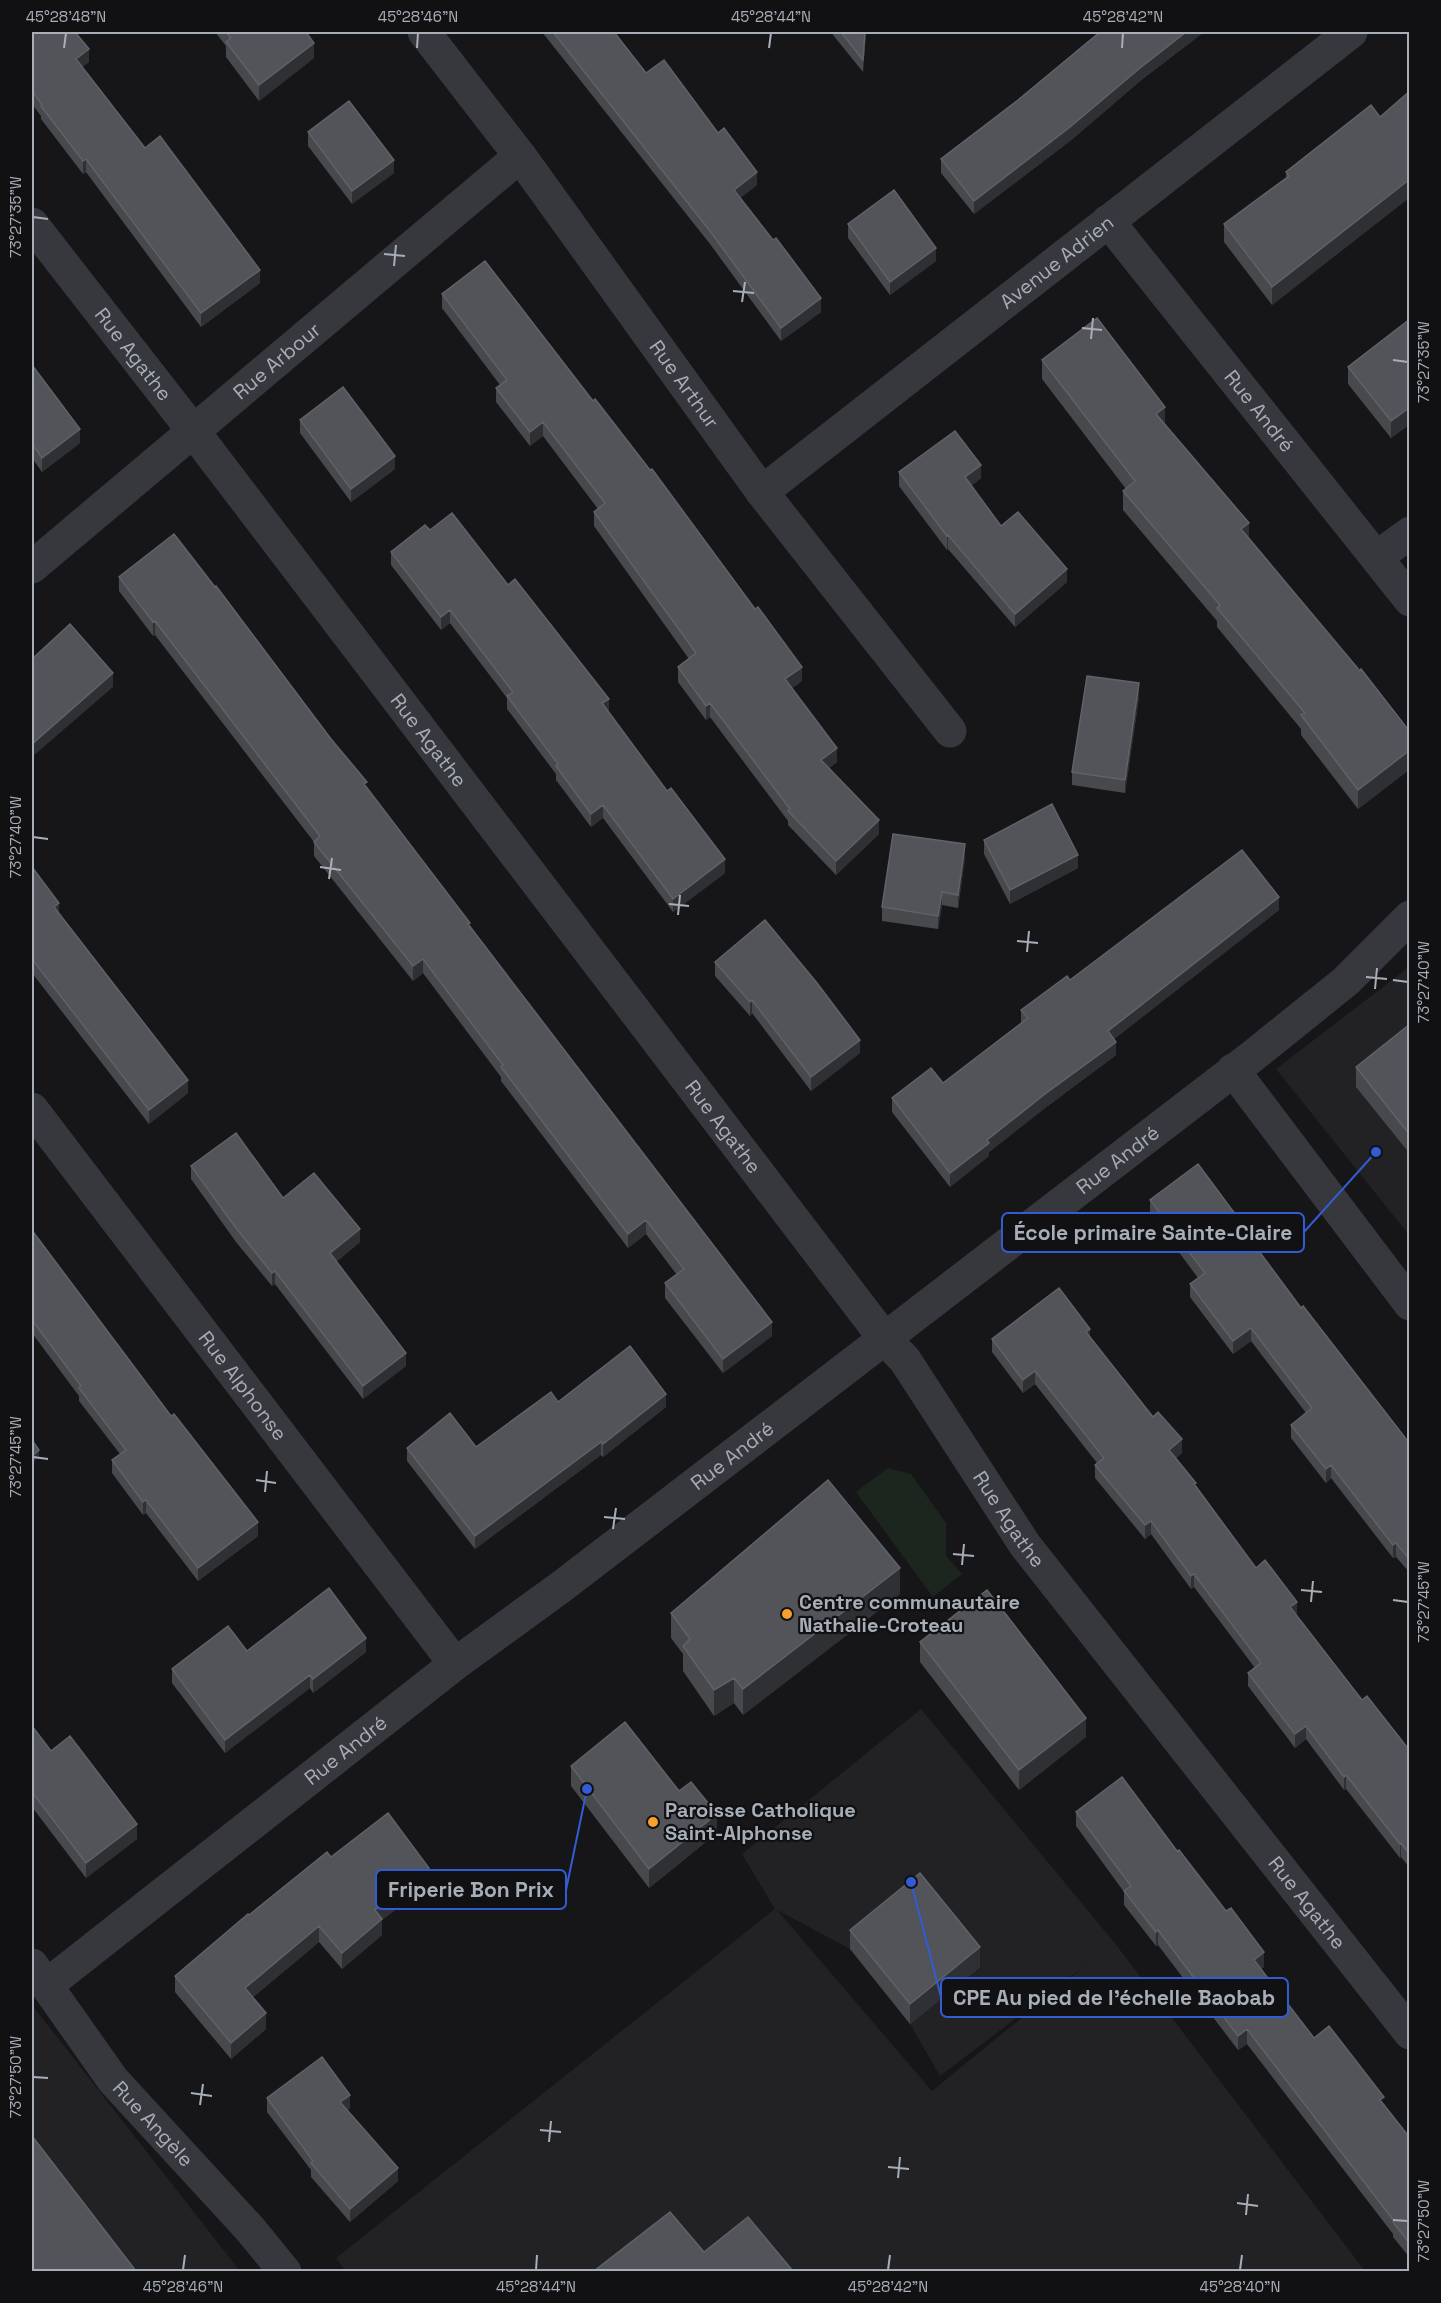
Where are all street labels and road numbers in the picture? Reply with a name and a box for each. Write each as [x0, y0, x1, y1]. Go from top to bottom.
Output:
street label: Avenue Adrien [995, 209, 1119, 314]
street label: Rue Agathe [89, 302, 178, 406]
street label: Rue Arbour [228, 317, 326, 405]
street label: Rue Arthur [644, 335, 725, 433]
street label: Rue André [1219, 364, 1300, 458]
street label: Rue Agathe [385, 688, 473, 792]
street label: Rue Agathe [679, 1075, 767, 1179]
street label: Rue André [1071, 1119, 1165, 1200]
street label: Rue Alphonse [193, 1326, 293, 1446]
street label: Rue André [685, 1415, 779, 1496]
street label: Rue Agathe [967, 1466, 1051, 1573]
street label: Rue André [299, 1709, 392, 1791]
street label: Rue Agathe [1263, 1851, 1352, 1954]
street label: Rue Angèle [107, 2075, 199, 2172]

